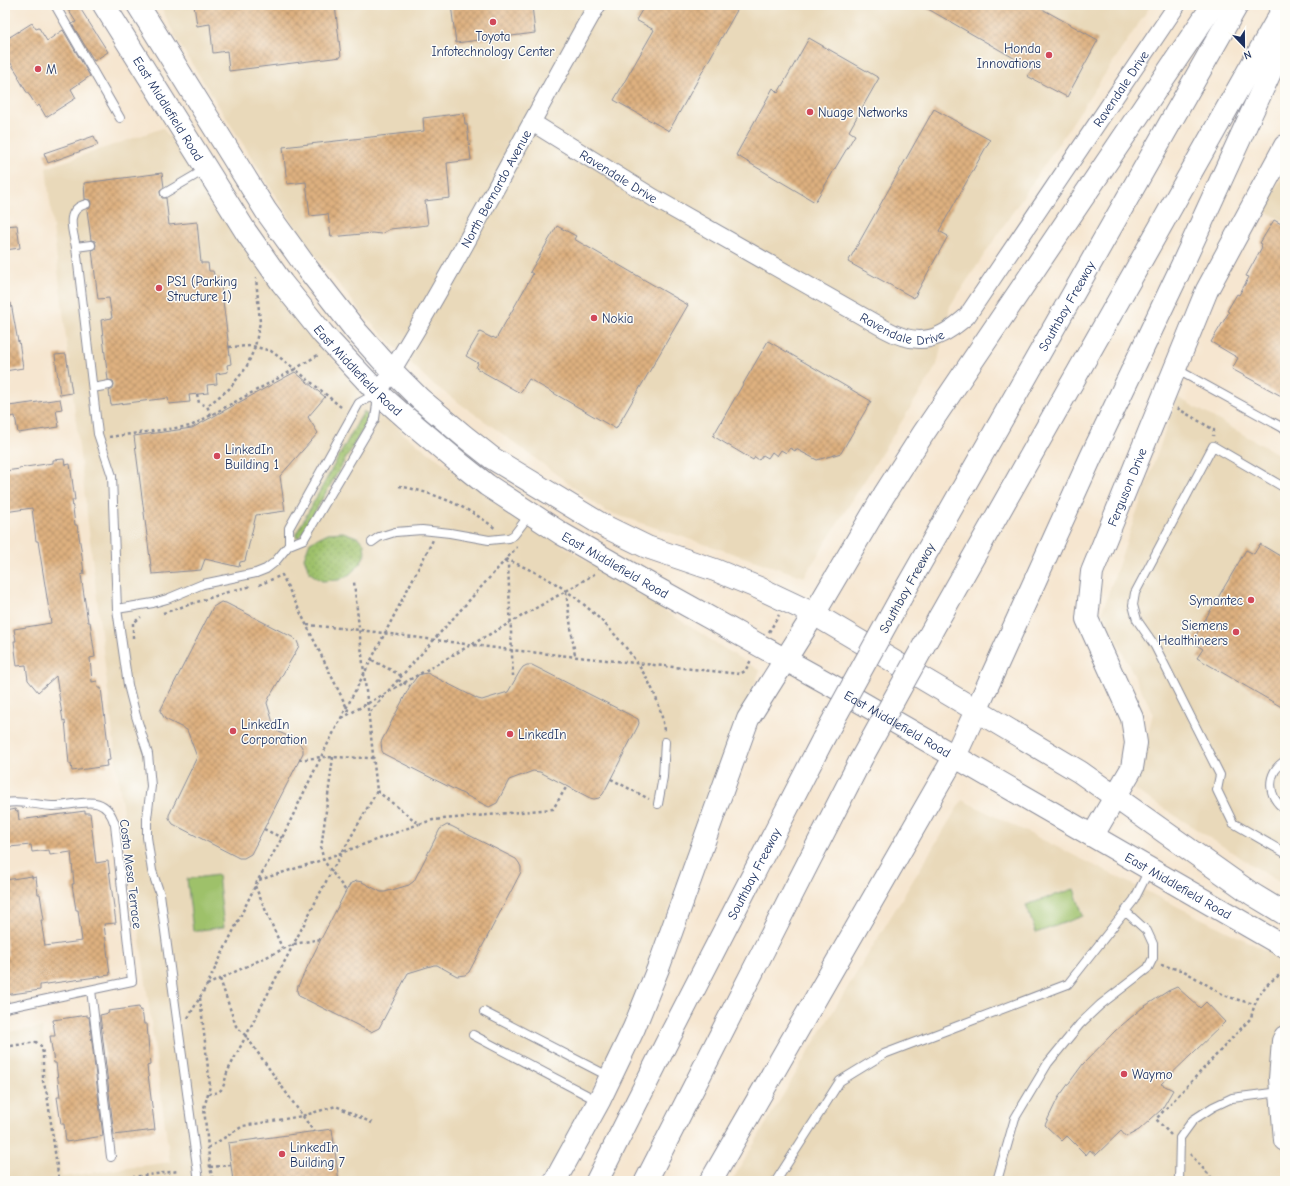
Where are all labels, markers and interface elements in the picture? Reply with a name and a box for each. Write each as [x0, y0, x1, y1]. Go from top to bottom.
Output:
marker: Toyota Infotechnology Center [488, 17, 498, 27]
north arrow [1224, 26, 1264, 66]
place label: Toyota Infotechnology Center [431, 29, 555, 59]
place label: Honda Innovations [977, 41, 1041, 71]
street label: Ravendale Drive [1090, 47, 1152, 129]
text: N [1242, 47, 1253, 62]
marker: Honda Innovations [1044, 50, 1054, 60]
street label: East Middlefield Road [130, 53, 207, 163]
place label: M [46, 62, 57, 77]
marker: M [33, 64, 43, 74]
place label: Nuage Networks [818, 105, 908, 120]
marker: Nuage Networks [805, 107, 815, 117]
street label: North Bernardo Avenue [457, 127, 534, 250]
street label: Ravendale Drive [577, 147, 661, 206]
street label: Southbay Freeway [1035, 258, 1098, 353]
place label: PS1 (Parking Structure 1) [167, 274, 237, 304]
marker: PS1 (Parking Structure 1) [154, 283, 164, 293]
street label: Ravendale Drive [858, 309, 947, 347]
place label: Nokia [602, 311, 633, 326]
marker: Nokia [589, 313, 599, 323]
street label: East Middlefield Road [311, 322, 405, 418]
place label: LinkedIn Building 1 [225, 442, 279, 472]
street label: Ferguson Drive [1104, 445, 1150, 528]
marker: LinkedIn Building 1 [212, 451, 222, 461]
street label: East Middlefield Road [559, 528, 671, 601]
street label: Southbay Freeway [876, 540, 938, 636]
place label: Symantec [1189, 593, 1243, 608]
marker: Symantec [1246, 595, 1256, 605]
place label: Siemens Healthineers [1158, 618, 1228, 648]
marker: Siemens Healthineers [1231, 627, 1241, 637]
street label: East Middlefield Road [842, 687, 954, 760]
place label: LinkedIn Corporation [241, 717, 307, 747]
marker: LinkedIn Corporation [228, 726, 238, 736]
place label: LinkedIn [518, 727, 566, 742]
marker: LinkedIn [505, 729, 515, 739]
street label: Costa Mesa Terrace [117, 818, 145, 930]
street label: Southbay Freeway [724, 825, 783, 922]
street label: East Middlefield Road [1122, 849, 1234, 922]
place label: Waymo [1132, 1067, 1173, 1082]
marker: Waymo [1119, 1069, 1129, 1079]
place label: LinkedIn Building 7 [290, 1140, 345, 1170]
marker: LinkedIn Building 7 [277, 1149, 287, 1159]

